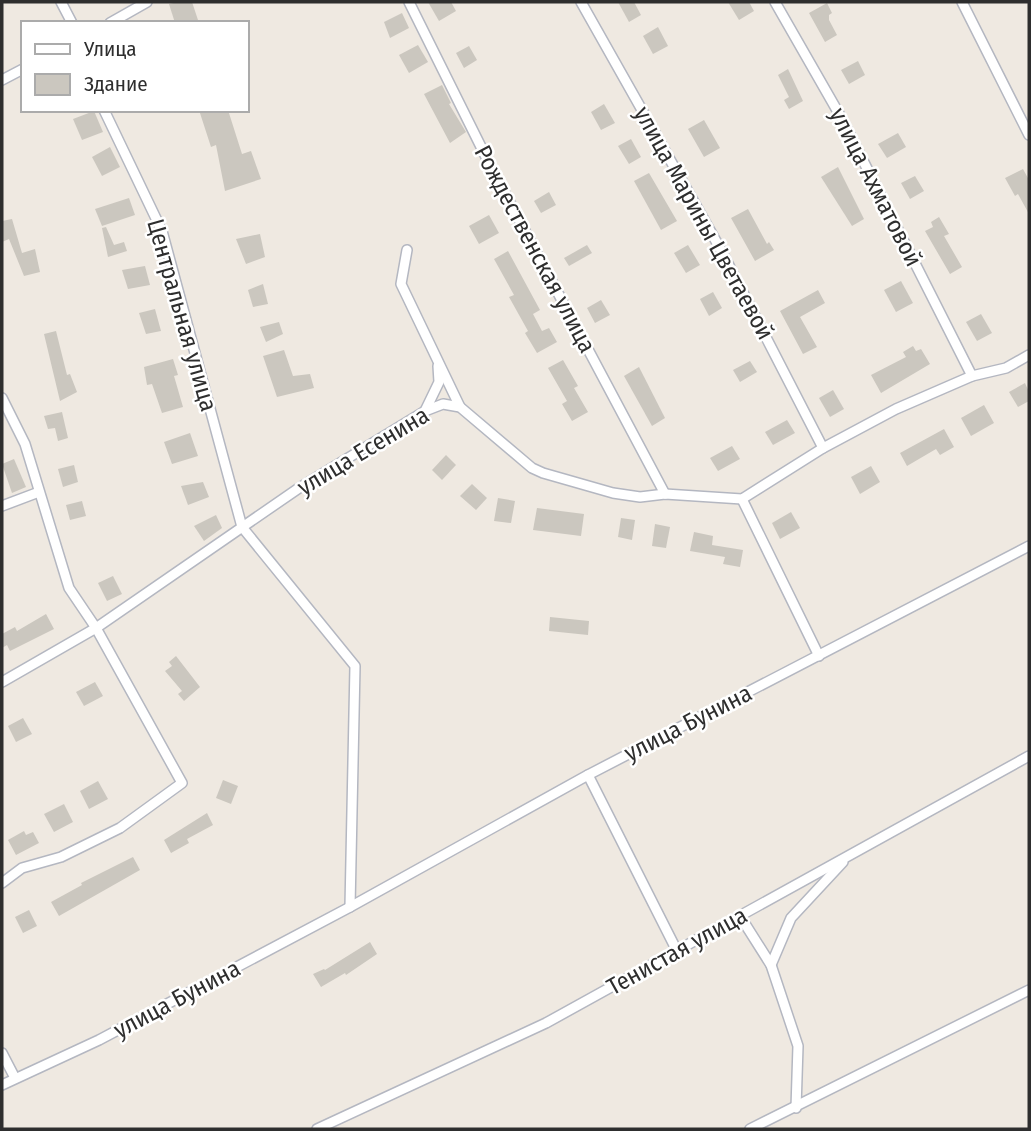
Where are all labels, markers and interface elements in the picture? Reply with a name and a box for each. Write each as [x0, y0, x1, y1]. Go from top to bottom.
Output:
legend [21, 21, 248, 112]
text: Улица [83, 36, 137, 62]
text: Здание [84, 71, 148, 97]
street label: улица Марины Цветаевой [628, 101, 780, 345]
street label: улица Ахматовой [824, 103, 928, 271]
street label: Рождественская улица [468, 141, 602, 357]
street label: Центральная улица [141, 216, 223, 414]
street label: улица Есенина [292, 401, 434, 501]
street label: улица Бунина [620, 679, 756, 767]
street label: Тенистая улица [602, 901, 752, 1001]
street label: улица Бунина [109, 954, 245, 1044]

